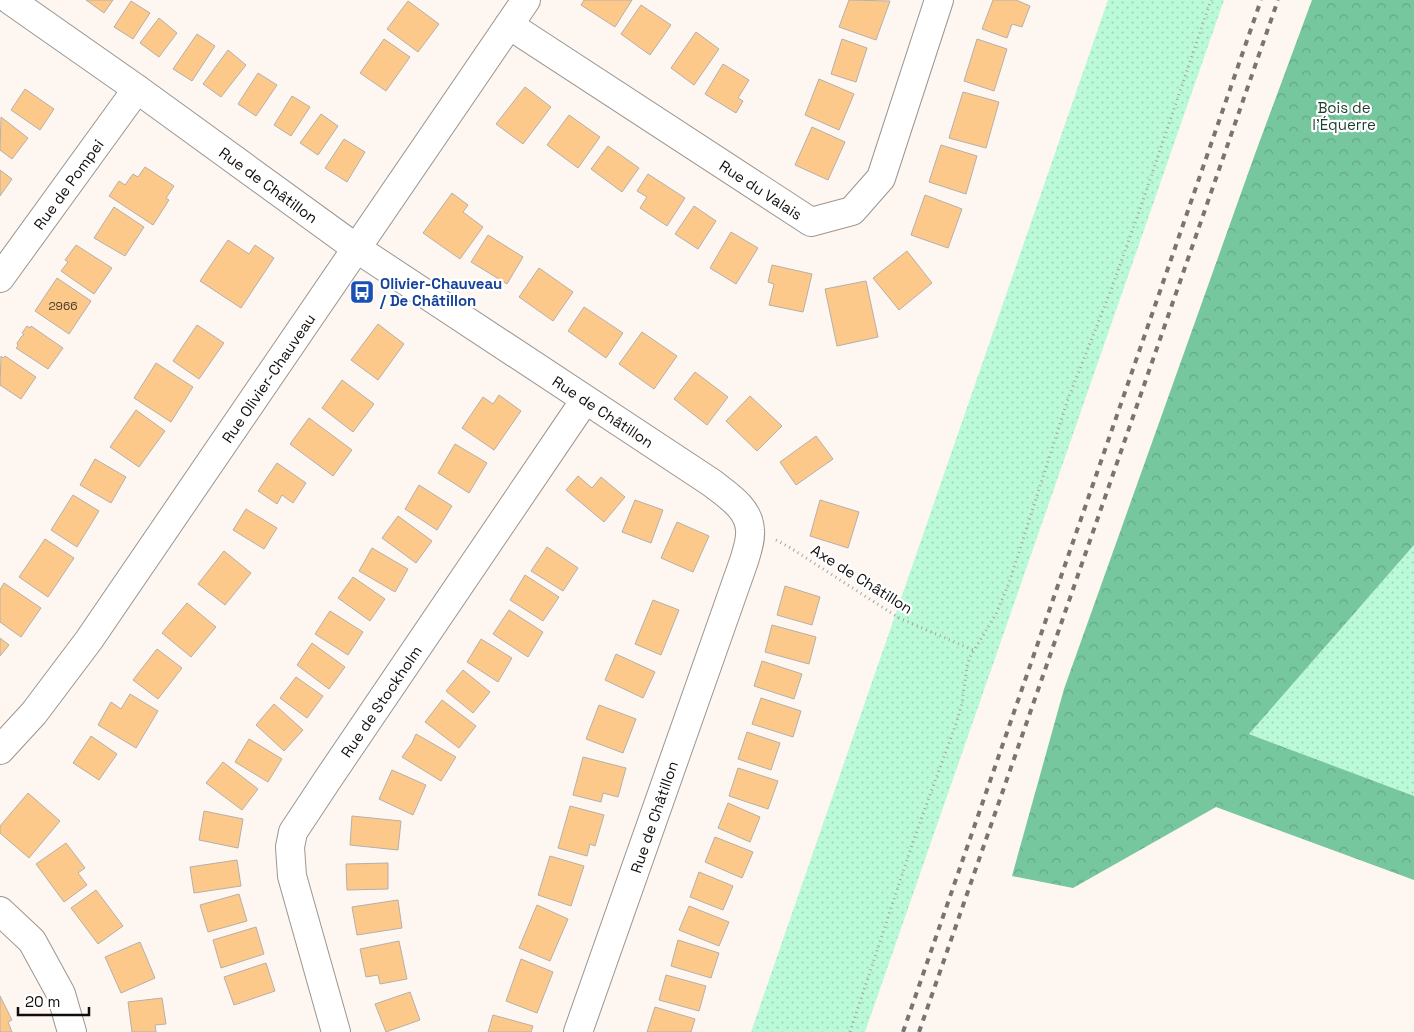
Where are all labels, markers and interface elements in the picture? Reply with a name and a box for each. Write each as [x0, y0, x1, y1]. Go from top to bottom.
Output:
park label: Bois de l'Équerre [1312, 98, 1376, 134]
street label: Rue de Pompei [29, 135, 107, 233]
street label: Rue de Châtillon [216, 143, 322, 227]
street label: Rue du Valais [716, 155, 806, 223]
place label: Olivier-Chauveau / De Châtillon [379, 274, 502, 310]
bus stop icon: Olivier-Chauveau / De Châtillon [349, 279, 375, 305]
house number: 2966 [48, 298, 78, 314]
street label: Rue Olivier-Chauveau [217, 310, 319, 446]
street label: Rue de Châtillon [549, 371, 657, 451]
street label: Axe de Châtillon [808, 540, 916, 618]
street label: Rue de Stockholm [336, 642, 425, 761]
street label: Rue de Châtillon [626, 759, 682, 875]
scale bar [18, 984, 89, 1016]
text: 20 m [25, 992, 60, 1011]

